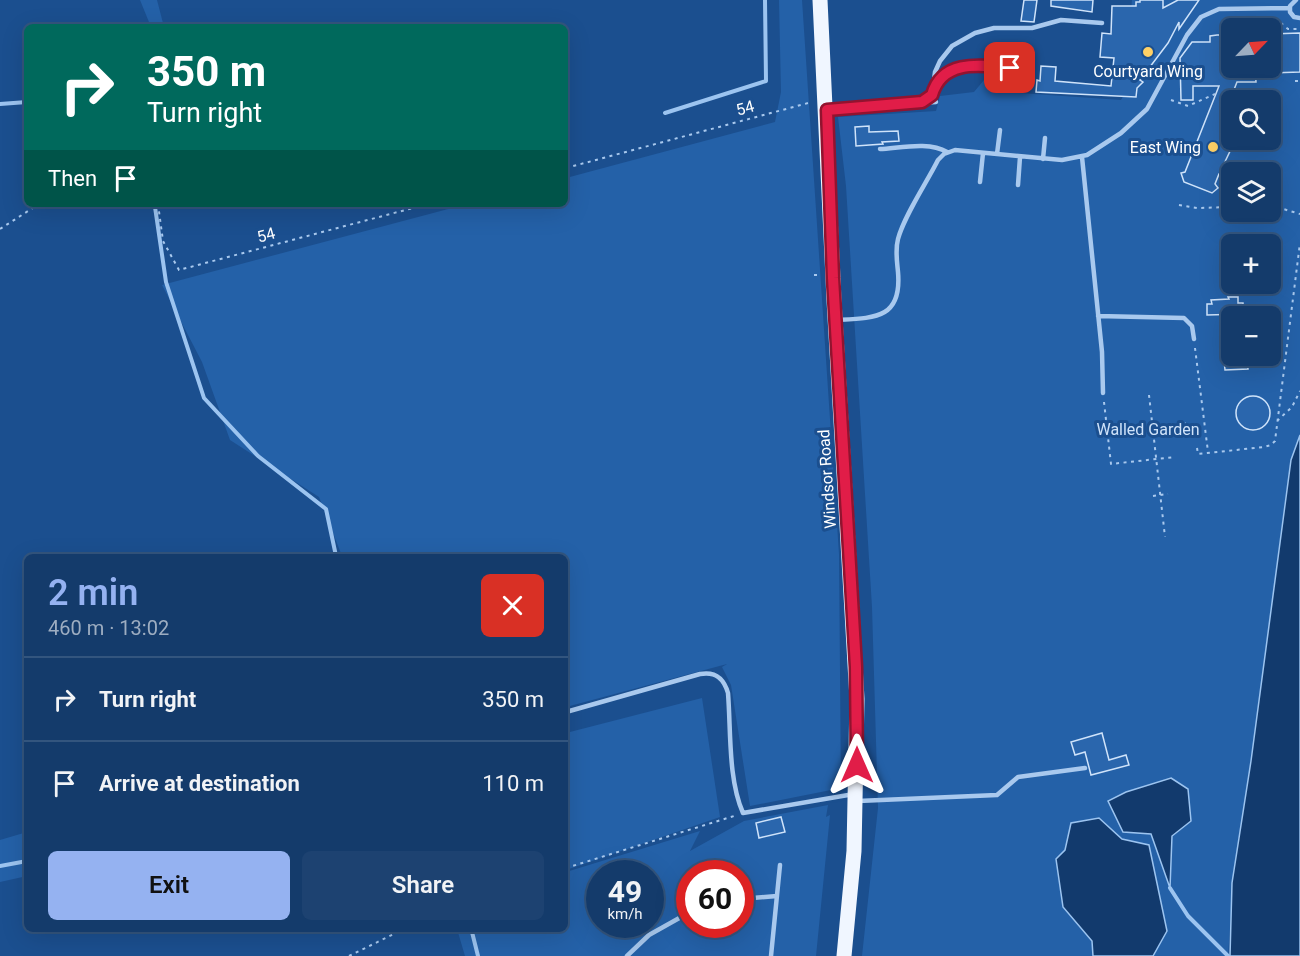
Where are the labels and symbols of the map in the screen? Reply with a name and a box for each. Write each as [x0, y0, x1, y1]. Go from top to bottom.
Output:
north arrow [1221, 18, 1281, 78]
pin [984, 42, 1035, 93]
marker: Courtyard Wing [1141, 45, 1155, 59]
place label: Courtyard Wing [1093, 62, 1203, 81]
street label: 54 [734, 96, 756, 120]
place label: East Wing [1130, 138, 1201, 157]
marker: East Wing [1206, 140, 1220, 154]
street label: 54 [255, 223, 277, 247]
park label: Walled Garden [1096, 420, 1200, 439]
street label: Windsor Road [814, 429, 840, 529]
position arrow [825, 733, 889, 797]
speed limit sign: 60 [676, 860, 754, 938]

